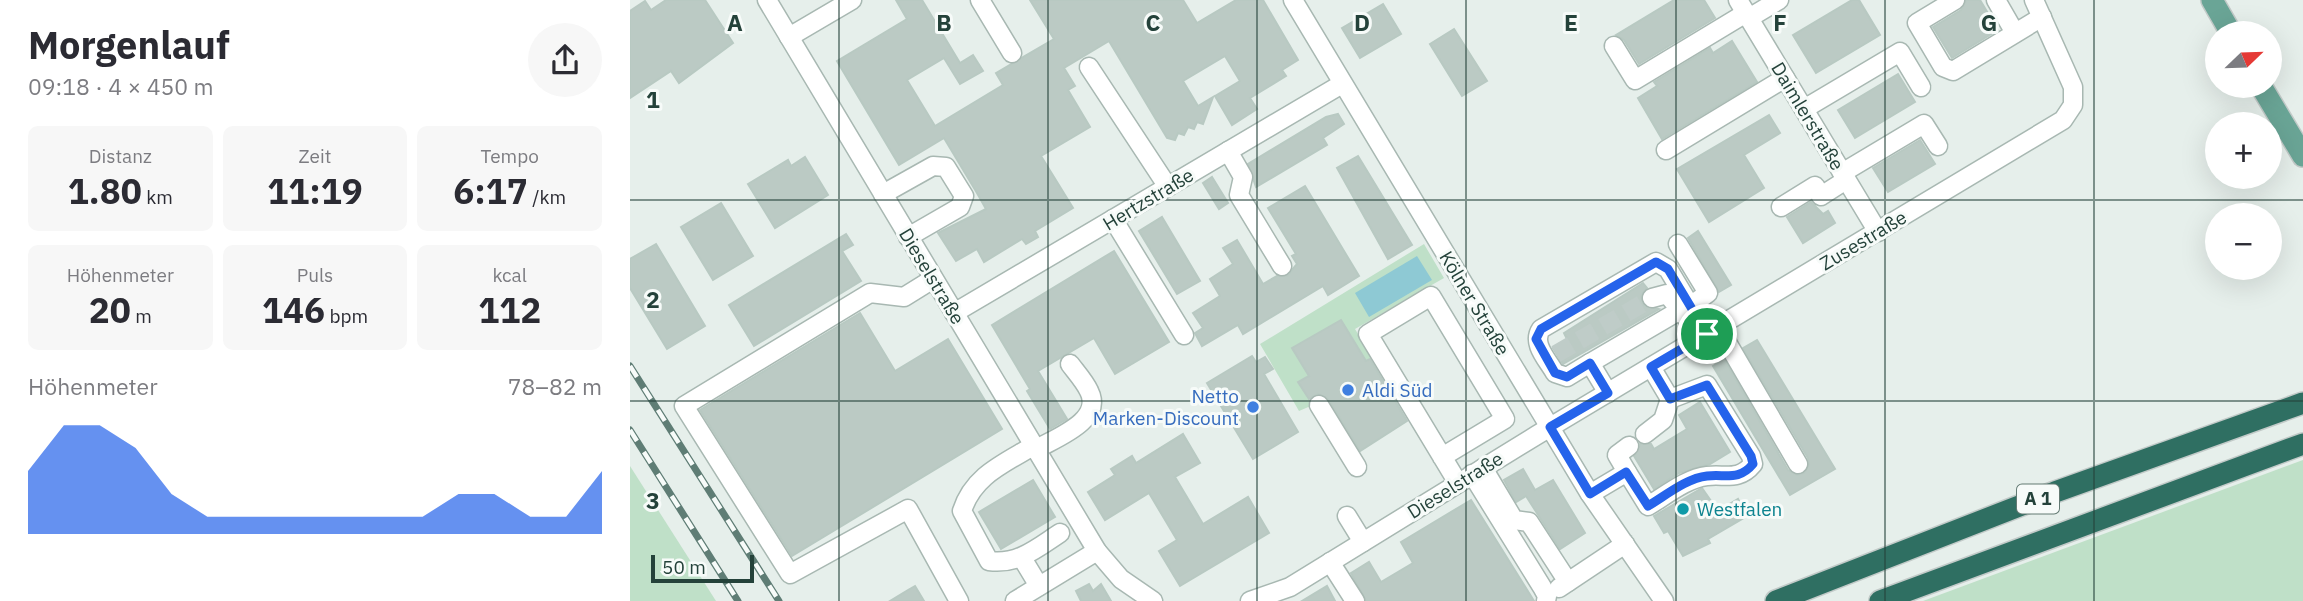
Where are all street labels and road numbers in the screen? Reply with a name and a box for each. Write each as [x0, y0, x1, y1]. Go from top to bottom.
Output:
street label: Daimlerstraße [1766, 57, 1850, 175]
street label: Hertzstraße [1098, 162, 1198, 236]
street label: Zusestraße [1815, 205, 1911, 275]
street label: Dieselstraße [894, 223, 970, 329]
street label: Kölner Straße [1434, 247, 1516, 359]
street label: Dieselstraße [1403, 446, 1507, 524]
road number: A 1 [2017, 485, 2059, 514]

